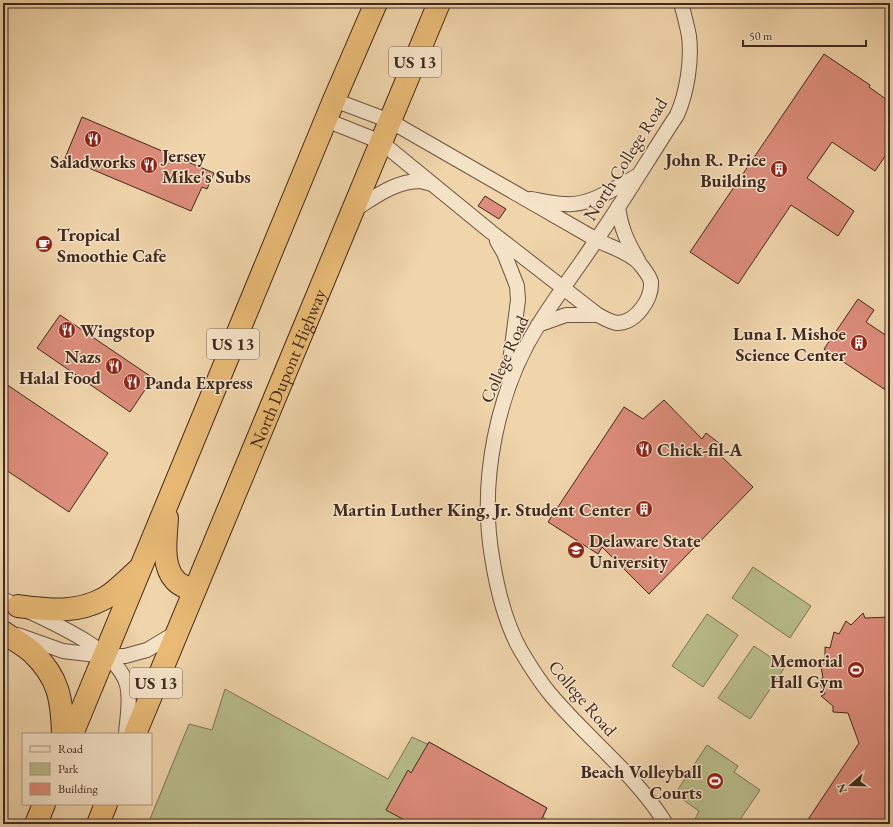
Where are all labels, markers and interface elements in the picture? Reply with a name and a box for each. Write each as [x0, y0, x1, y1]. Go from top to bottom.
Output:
scale bar [743, 22, 866, 48]
text: 50 m [749, 28, 773, 44]
road number: US 13 [389, 47, 441, 77]
street label: North College Road [578, 92, 673, 225]
restaurant icon: Saladworks [83, 129, 103, 149]
place label: Jersey Mike's Subs [160, 144, 251, 188]
place label: John R. Price Building [663, 148, 767, 192]
place label: Saladworks [50, 150, 136, 173]
restaurant icon: Jersey Mike's Subs [139, 155, 159, 175]
building icon: John R. Price Building [769, 159, 789, 179]
place label: Tropical Smoothie Cafe [57, 223, 167, 267]
cafe icon: Tropical Smoothie Cafe [34, 234, 54, 254]
street label: North Dupont Highway [244, 285, 330, 452]
street label: College Road [475, 311, 534, 406]
place label: Wingstop [80, 319, 155, 342]
restaurant icon: Wingstop [57, 320, 77, 340]
place label: Luna I. Mishoe Science Center [733, 322, 847, 366]
road number: US 13 [207, 329, 259, 359]
building icon: Luna I. Mishoe Science Center [849, 333, 869, 353]
place label: Nazs Halal Food [19, 345, 101, 389]
restaurant icon: Nazs Halal Food [104, 356, 124, 376]
place label: Panda Express [145, 371, 253, 394]
restaurant icon: Panda Express [122, 372, 142, 392]
place label: Chick-fil-A [657, 438, 743, 461]
restaurant icon: Chick-fil-A [634, 439, 654, 459]
place label: Martin Luther King, Jr. Student Center [332, 498, 632, 521]
building icon: Martin Luther King, Jr. Student Center [634, 499, 654, 519]
place label: Delaware State University [589, 529, 701, 573]
school or university icon: Delaware State University [566, 540, 586, 560]
place label: Memorial Hall Gym [770, 649, 843, 693]
street label: College Road [544, 655, 623, 741]
sports icon: Memorial Hall Gym [846, 660, 866, 680]
road number: US 13 [130, 668, 182, 698]
legend [22, 733, 152, 805]
text: Road [58, 741, 84, 757]
place label: Beach Volleyball Courts [580, 760, 702, 804]
text: Park [58, 761, 79, 777]
north arrow [831, 765, 871, 805]
sports icon: Beach Volleyball Courts [705, 771, 725, 791]
text: Building [58, 781, 99, 797]
text: N [833, 782, 850, 795]

